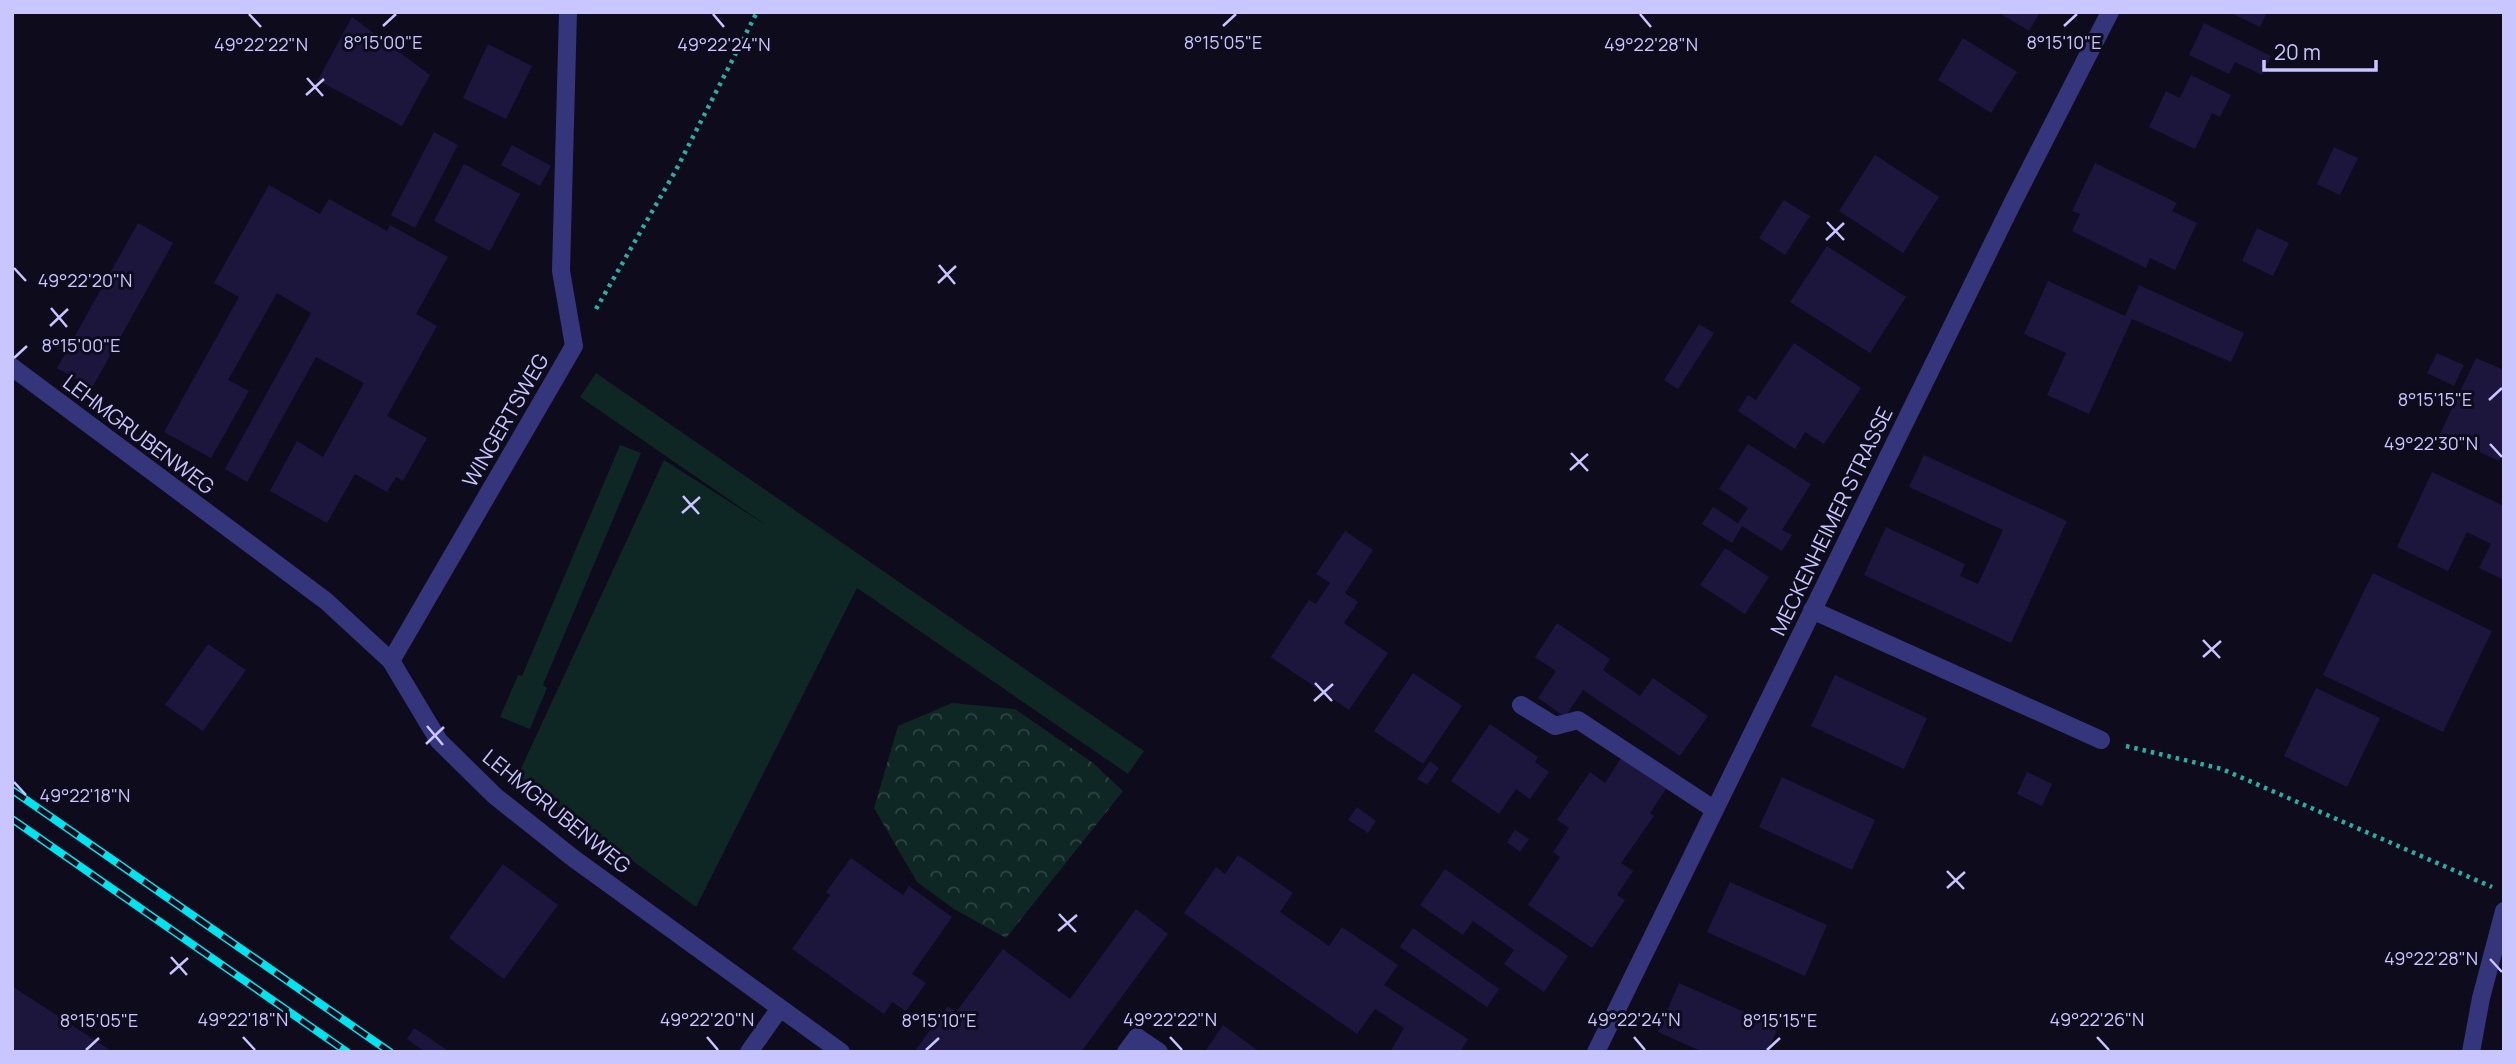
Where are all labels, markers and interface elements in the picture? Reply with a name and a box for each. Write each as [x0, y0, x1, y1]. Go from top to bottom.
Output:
scale bar [2264, 28, 2376, 72]
text: 8°15'00"E [343, 30, 423, 54]
text: 8°15'05"E [1184, 30, 1262, 54]
text: 8°15'10"E [2026, 30, 2102, 54]
text: 49°22'22"N [214, 32, 308, 56]
text: 49°22'24"N [677, 32, 771, 56]
text: 49°22'28"N [1604, 32, 1698, 56]
text: 20 m [2274, 38, 2321, 66]
text: 49°22'20"N [38, 268, 132, 292]
text: 8°15'00"E [41, 333, 121, 357]
street label: WINGERTSWEG [455, 348, 555, 492]
street label: LEHMGRUBENWEG [58, 368, 220, 500]
text: 8°15'15"E [2398, 387, 2472, 411]
street label: MECKENHEIMER STRASSE [1763, 402, 1899, 640]
text: 49°22'30"N [2384, 431, 2478, 455]
street label: LEHMGRUBENWEG [477, 743, 637, 879]
text: 49°22'18"N [40, 783, 130, 807]
text: 49°22'28"N [2384, 946, 2478, 970]
text: 49°22'18"N [198, 1007, 288, 1031]
text: 49°22'20"N [660, 1007, 754, 1031]
text: 49°22'22"N [1123, 1007, 1217, 1031]
text: 49°22'24"N [1587, 1007, 1681, 1031]
text: 49°22'26"N [2050, 1007, 2144, 1031]
text: 8°15'05"E [60, 1008, 138, 1032]
text: 8°15'10"E [901, 1008, 977, 1032]
text: 8°15'15"E [1743, 1008, 1817, 1032]

